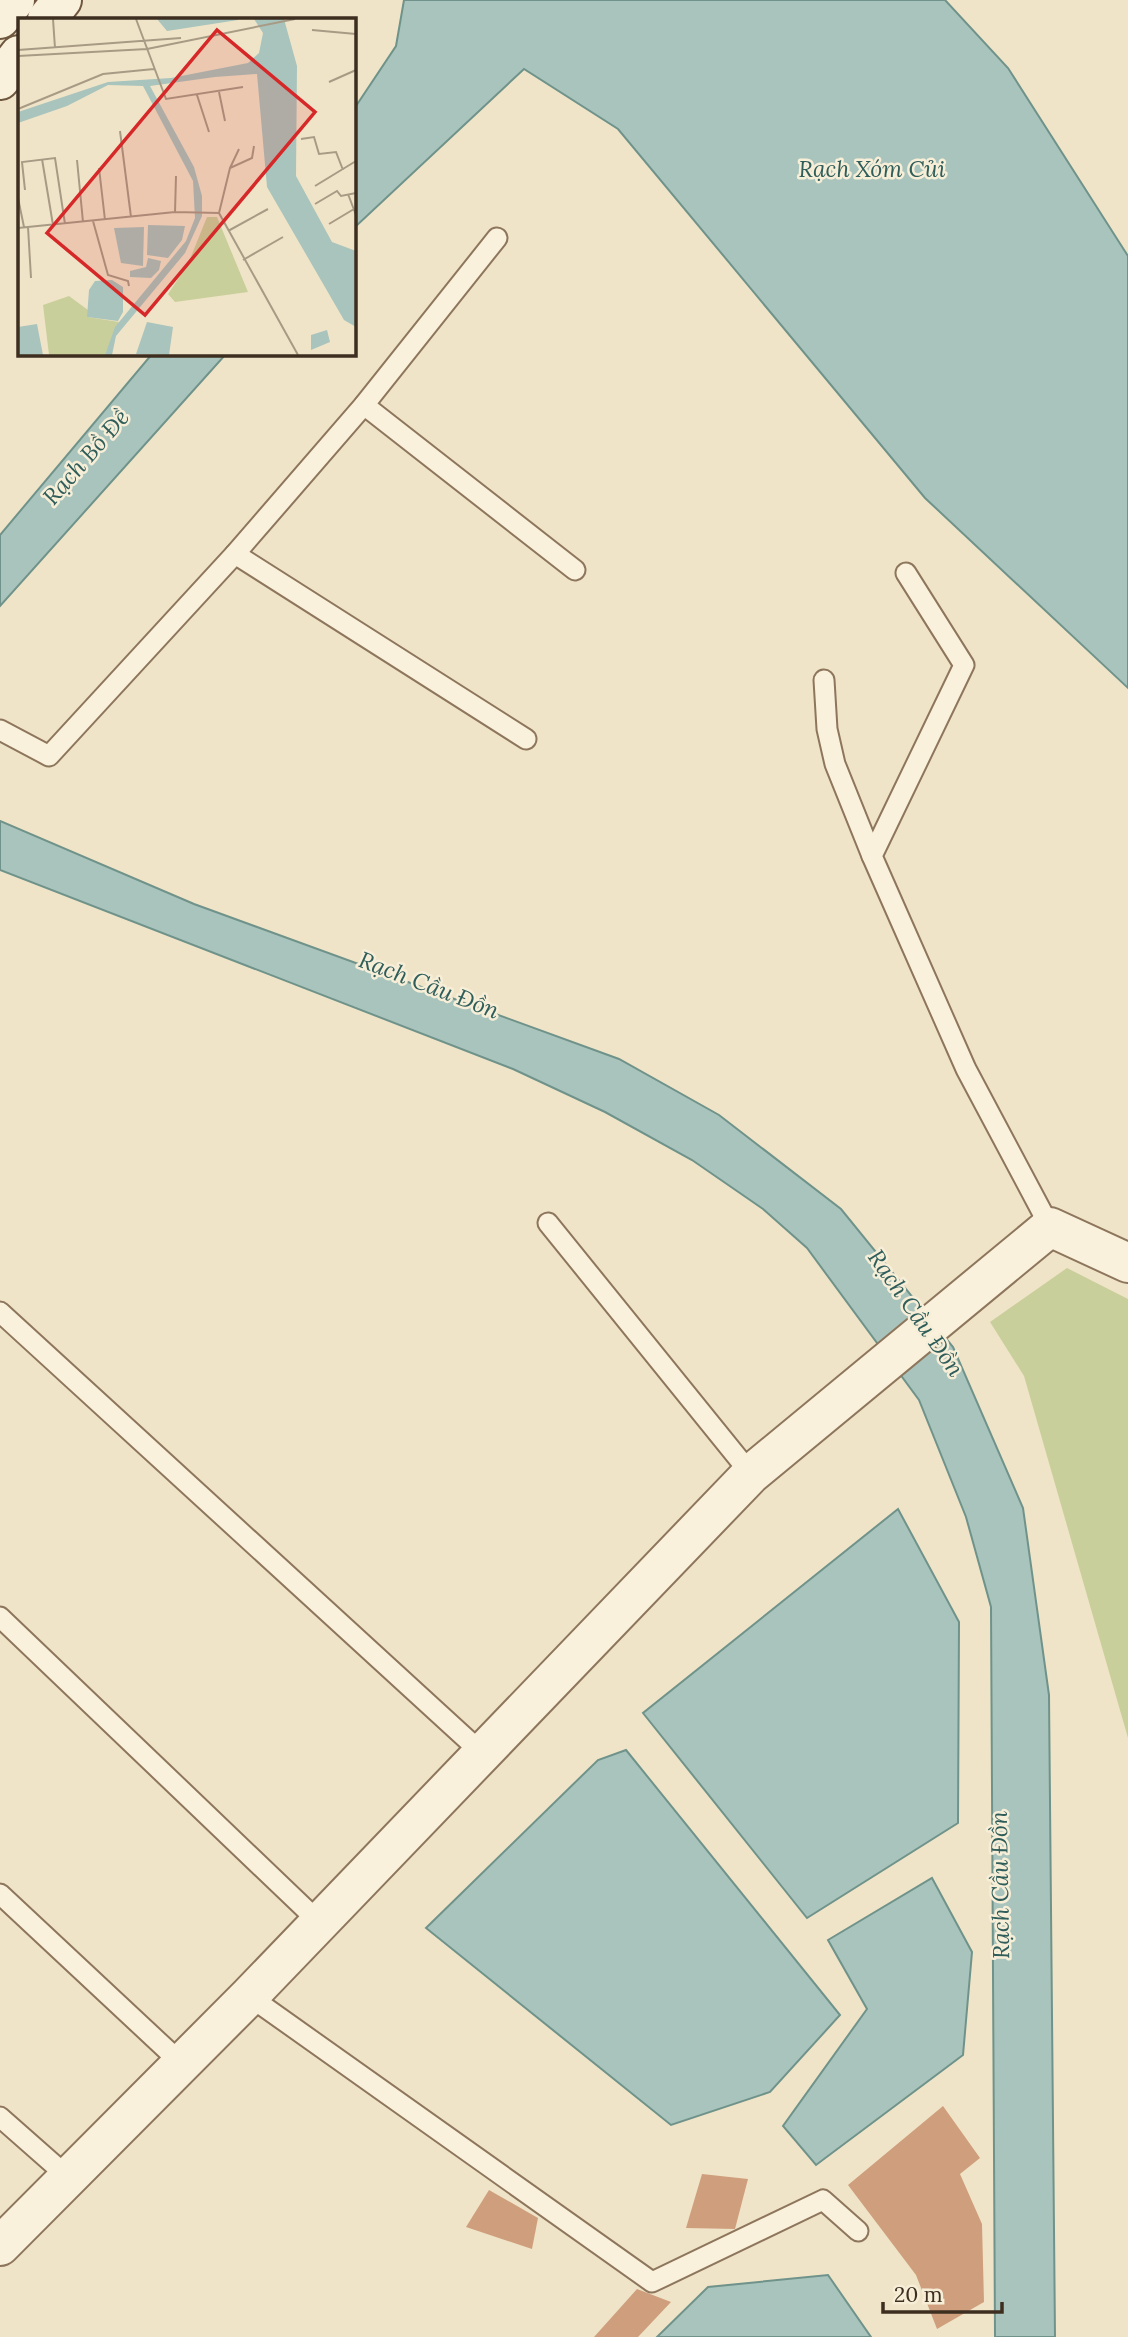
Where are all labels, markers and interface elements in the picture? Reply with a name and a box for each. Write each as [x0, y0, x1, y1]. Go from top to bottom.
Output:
inset map [18, 18, 355, 355]
water label: Rạch Xóm Củi [799, 154, 946, 183]
water label: Rạch Bồ Đề [36, 403, 135, 510]
water label: Rạch Cầu Đồn [355, 944, 504, 1025]
water label: Rạch Cầu Đồn [862, 1244, 971, 1382]
water label: Rạch Cầu Đồn [984, 1811, 1015, 1959]
scale bar [883, 2270, 1002, 2314]
text: 20 m [894, 2281, 943, 2308]

